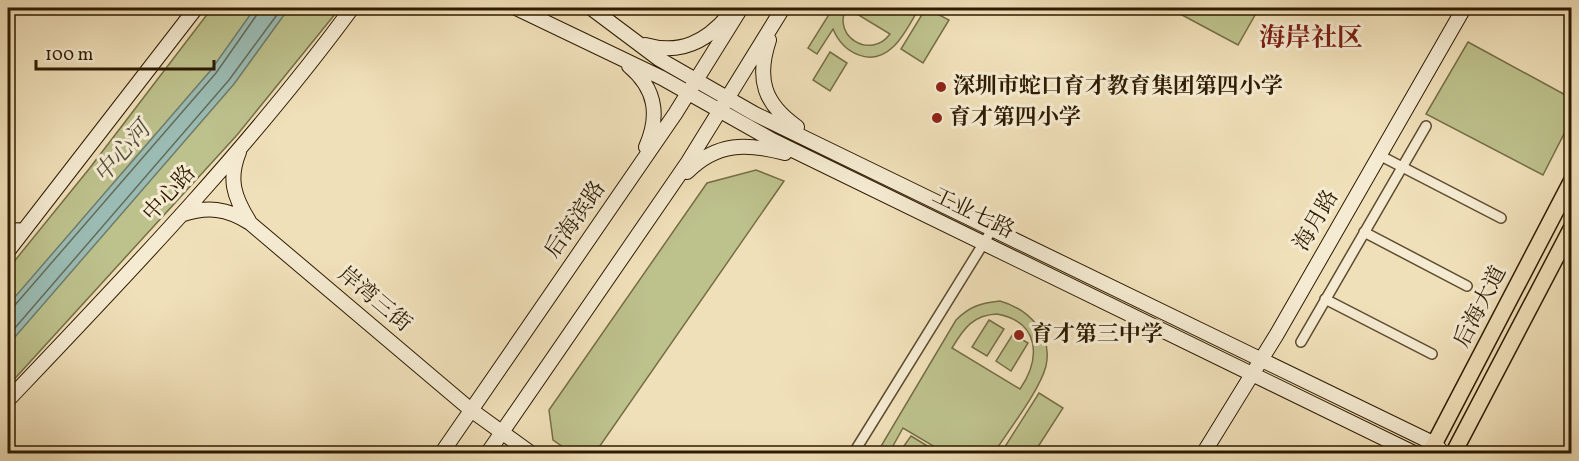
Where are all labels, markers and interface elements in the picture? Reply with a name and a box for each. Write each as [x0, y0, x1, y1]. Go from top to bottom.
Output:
district label: 海岸社区 [1259, 21, 1363, 57]
scale bar [36, 33, 214, 71]
text: 100 m [45, 43, 94, 68]
place label: 深圳市蛇口育才教育集团第四小学 [953, 72, 1283, 103]
marker: 深圳市蛇口育才教育集团第四小学 [934, 80, 948, 94]
place label: 育才第四小学 [949, 103, 1081, 134]
marker: 育才第四小学 [930, 111, 944, 125]
water label: 中心河 [87, 112, 162, 191]
street label: 中心路 [136, 159, 204, 229]
street label: 后海滨路 [538, 175, 614, 265]
street label: 工业七路 [927, 181, 1019, 247]
street label: 海月路 [1287, 185, 1347, 257]
street label: 岸湾三街 [330, 260, 418, 340]
street label: 后海大道 [1447, 261, 1515, 353]
place label: 育才第三中学 [1031, 320, 1163, 351]
marker: 育才第三中学 [1012, 328, 1026, 342]

